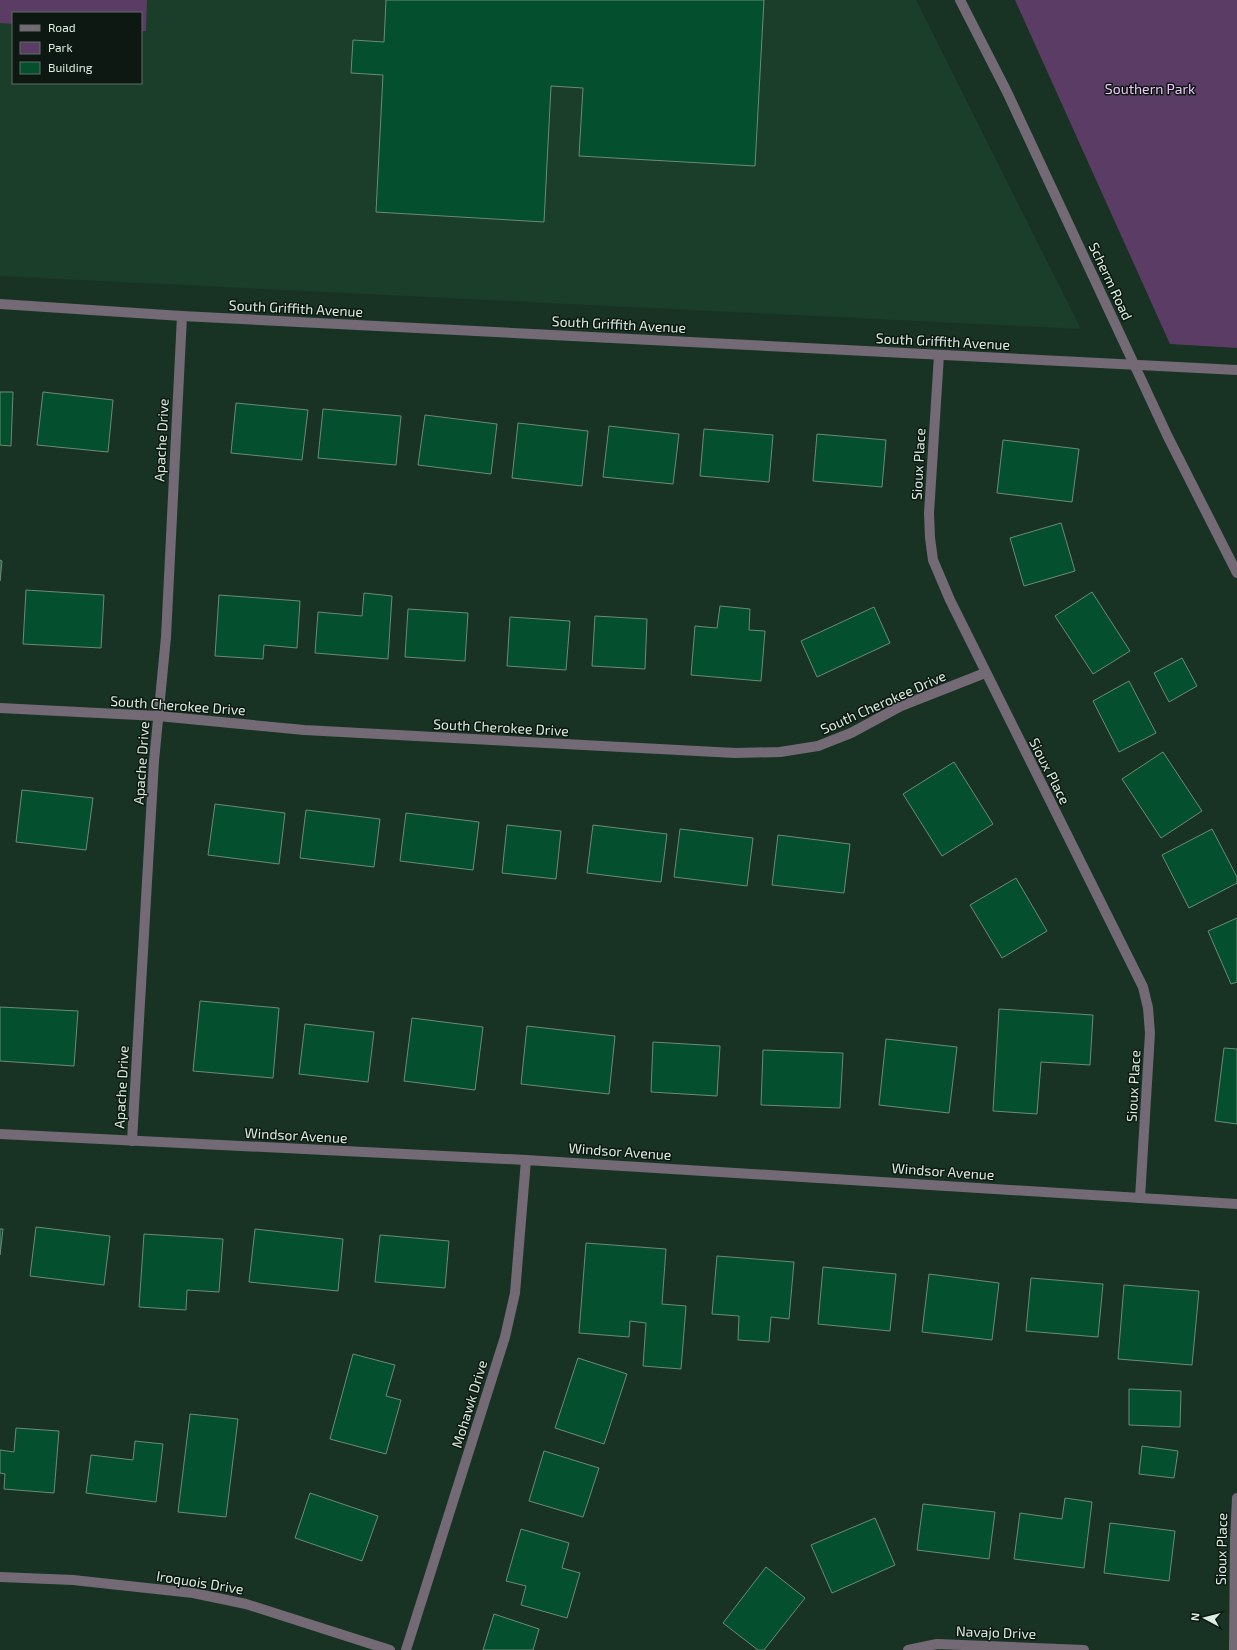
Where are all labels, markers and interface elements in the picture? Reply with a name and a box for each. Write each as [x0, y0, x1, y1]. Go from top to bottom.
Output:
legend [12, 12, 142, 84]
text: Road [48, 20, 76, 34]
text: Park [48, 40, 73, 54]
text: Building [48, 60, 93, 74]
park label: Southern Park [1105, 80, 1195, 97]
street label: Scherm Road [1086, 240, 1136, 322]
street label: South Griffith Avenue [228, 296, 364, 320]
street label: South Griffith Avenue [551, 312, 687, 336]
street label: South Griffith Avenue [875, 329, 1011, 353]
street label: Apache Drive [150, 398, 172, 482]
street label: Sioux Place [908, 428, 928, 500]
street label: South Cherokee Drive [818, 667, 948, 737]
street label: South Cherokee Drive [110, 692, 246, 718]
street label: South Cherokee Drive [433, 715, 569, 739]
street label: Apache Drive [130, 721, 152, 805]
street label: Sioux Place [1026, 735, 1074, 807]
street label: Apache Drive [110, 1045, 132, 1129]
street label: Sioux Place [1123, 1050, 1143, 1122]
street label: Windsor Avenue [244, 1124, 348, 1146]
street label: Windsor Avenue [568, 1139, 672, 1163]
street label: Windsor Avenue [891, 1159, 995, 1183]
street label: Mohawk Drive [448, 1358, 490, 1450]
street label: Sioux Place [1212, 1513, 1230, 1585]
street label: Iroquois Drive [155, 1567, 245, 1597]
north arrow [1185, 1598, 1225, 1638]
text: N [1188, 1612, 1202, 1621]
street label: Navajo Drive [956, 1622, 1036, 1642]

